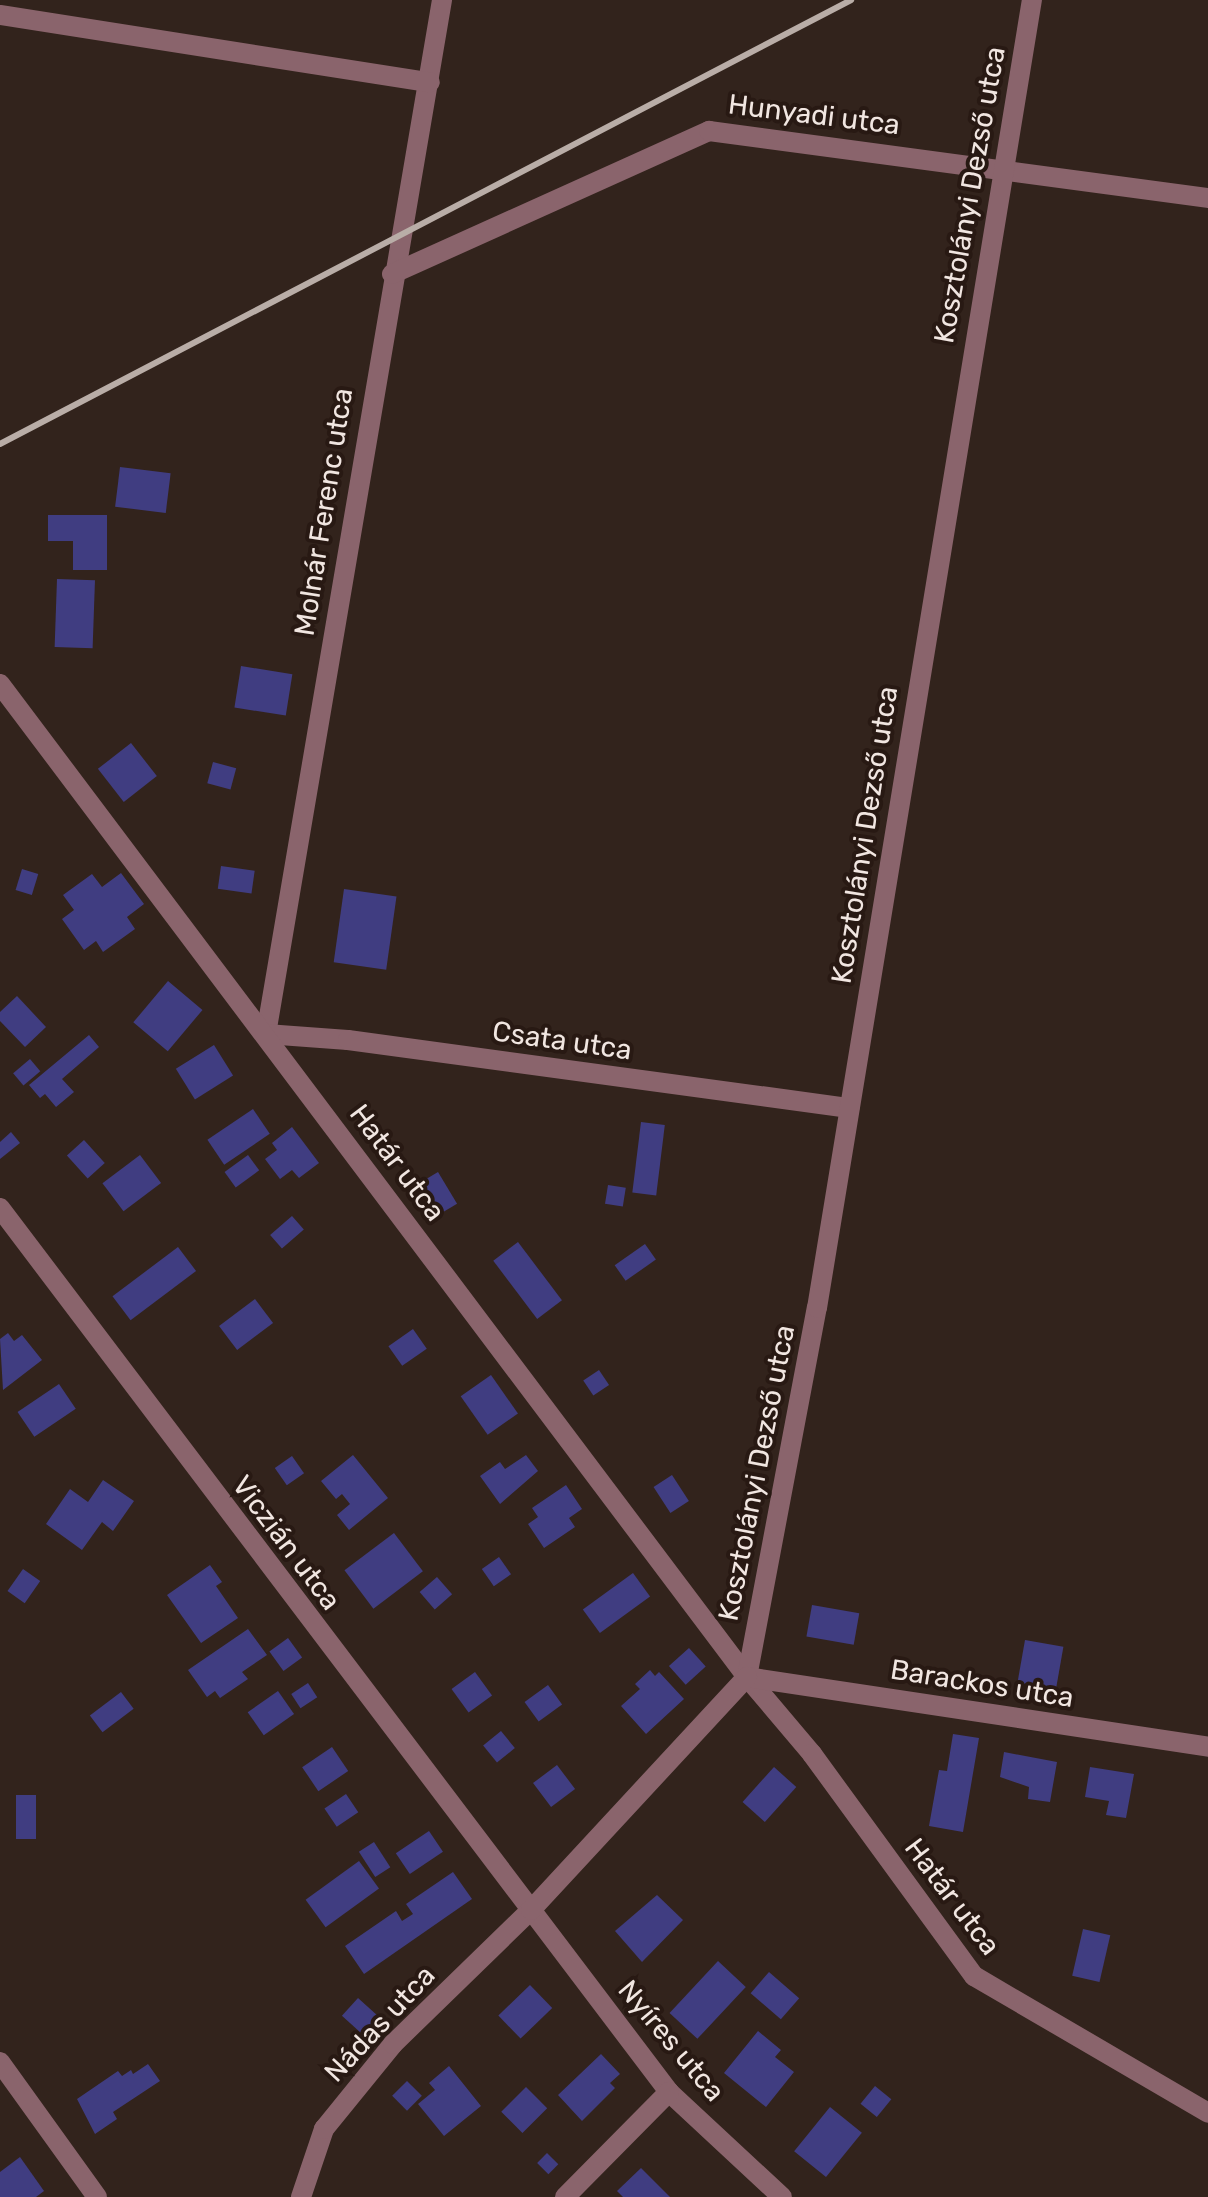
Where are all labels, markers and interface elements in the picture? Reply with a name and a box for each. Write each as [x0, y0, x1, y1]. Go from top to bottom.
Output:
street label: Kosztolányi Dezső utca [927, 44, 1013, 346]
street label: Hunyadi utca [726, 88, 902, 142]
street label: Molnár Ferenc utca [288, 386, 360, 638]
street label: Kosztolányi Dezső utca [825, 684, 905, 986]
street label: Csata utca [490, 1015, 634, 1067]
street label: Határ utca [342, 1098, 452, 1228]
street label: Kosztolányi Dezső utca [712, 1322, 802, 1624]
street label: Viczián utca [225, 1469, 347, 1617]
street label: Barackos utca [888, 1653, 1076, 1715]
street label: Határ utca [897, 1832, 1007, 1962]
street label: Nádas utca [318, 1959, 442, 2089]
street label: Nyíres utca [611, 1974, 731, 2108]

